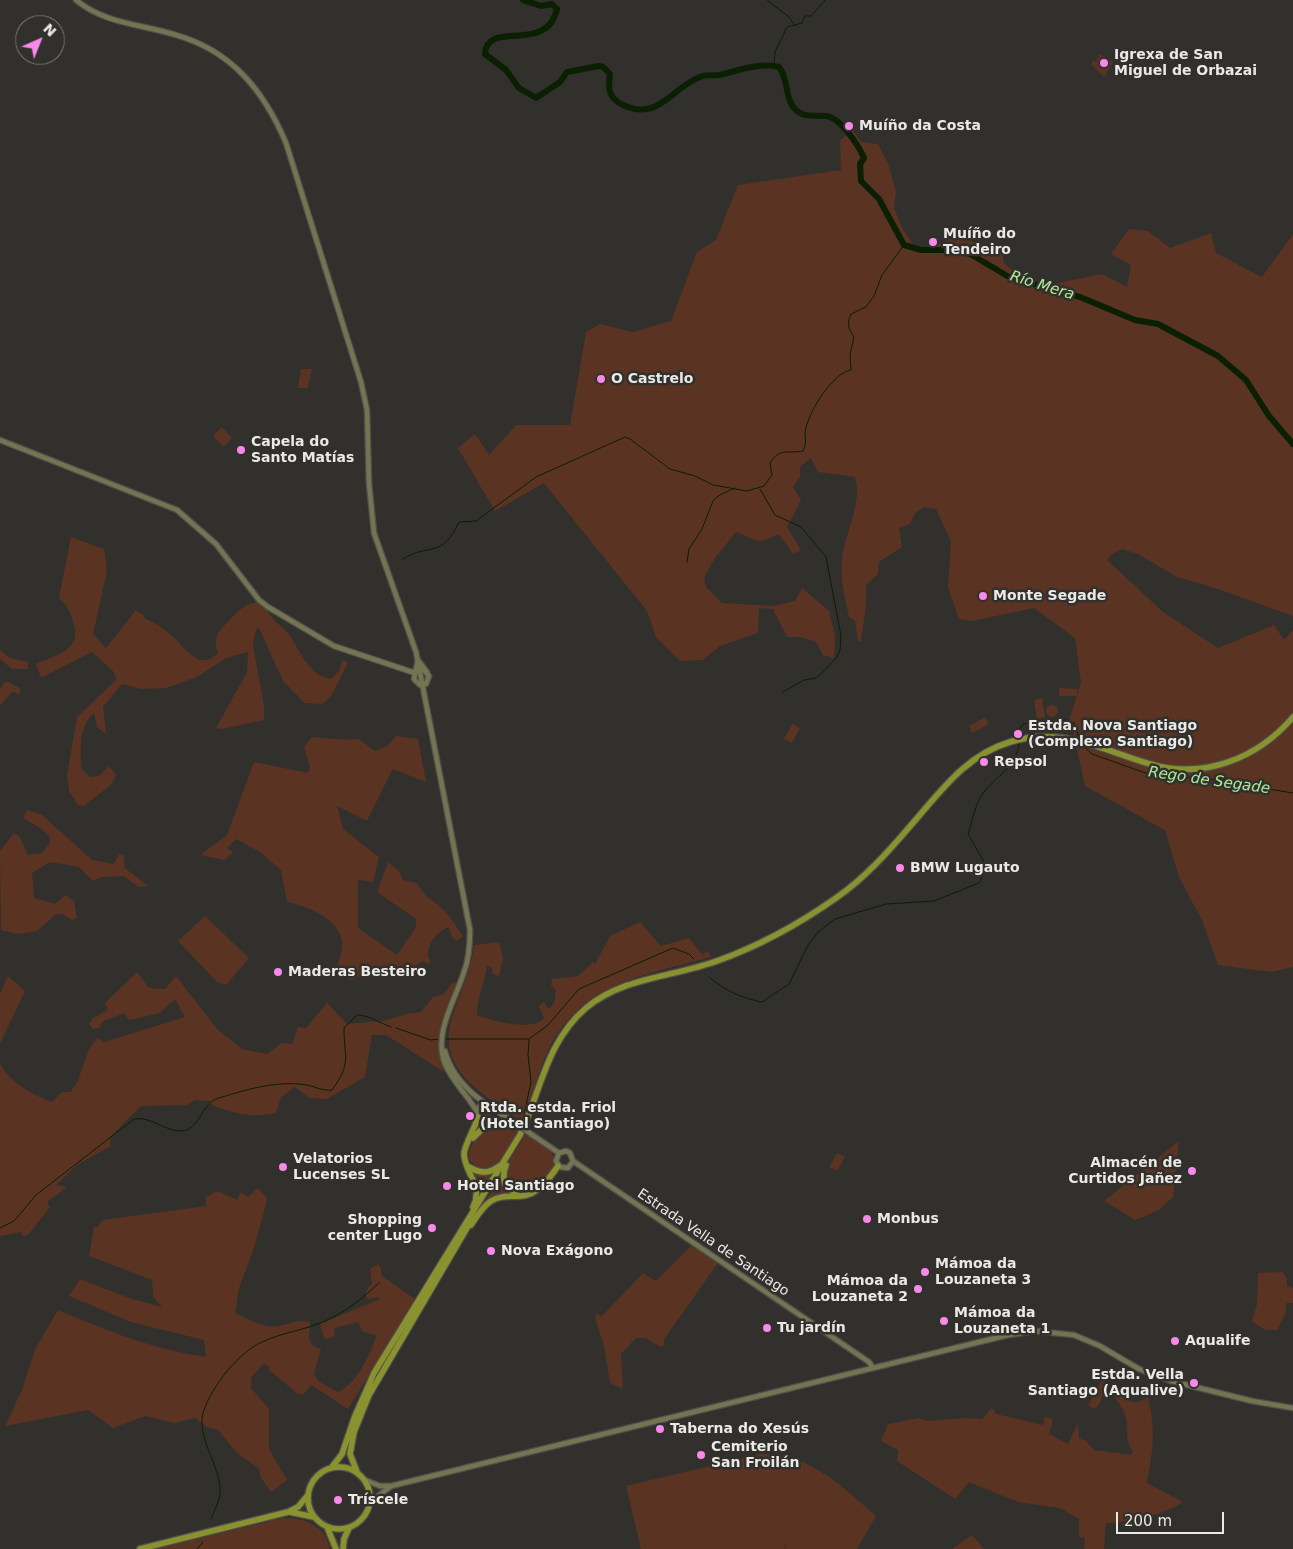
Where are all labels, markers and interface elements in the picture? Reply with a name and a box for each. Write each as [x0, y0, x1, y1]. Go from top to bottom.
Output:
north arrow [15, 15, 65, 65]
text: N [40, 20, 59, 40]
place label: Igrexa de San Miguel de Orbazai [1114, 47, 1257, 80]
marker: Igrexa de San Miguel de Orbazai [1098, 57, 1110, 69]
place label: Muíño da Costa [859, 118, 981, 134]
marker: Muíño da Costa [843, 120, 855, 132]
place label: Muíño do Tendeiro [943, 226, 1016, 258]
marker: Muíño do Tendeiro [927, 236, 939, 248]
water label: Río Mera [1008, 268, 1076, 304]
place label: O Castrelo [611, 371, 693, 387]
marker: O Castrelo [595, 373, 607, 385]
place label: Capela do Santo Matías [251, 434, 354, 467]
marker: Capela do Santo Matías [235, 444, 247, 456]
place label: Monte Segade [993, 588, 1106, 604]
marker: Monte Segade [977, 590, 989, 602]
place label: Estda. Nova Santiago (Complexo Santiago) [1028, 718, 1197, 750]
marker: Estda. Nova Santiago (Complexo Santiago) [1012, 728, 1024, 740]
place label: Repsol [994, 754, 1047, 770]
marker: Repsol [978, 756, 990, 768]
water label: Rego de Segade [1147, 764, 1271, 798]
place label: BMW Lugauto [910, 860, 1020, 876]
marker: BMW Lugauto [894, 862, 906, 874]
place label: Maderas Besteiro [288, 964, 426, 980]
marker: Maderas Besteiro [272, 966, 284, 978]
place label: Rtda. estda. Friol (Hotel Santiago) [480, 1100, 616, 1132]
marker: Rtda. estda. Friol (Hotel Santiago) [464, 1110, 476, 1122]
place label: Velatorios Lucenses SL [293, 1151, 390, 1184]
place label: Almacén de Curtidos Jañez [1068, 1155, 1182, 1188]
marker: Velatorios Lucenses SL [277, 1161, 289, 1173]
marker: Almacén de Curtidos Jañez [1186, 1165, 1198, 1177]
place label: Hotel Santiago [457, 1178, 574, 1194]
marker: Hotel Santiago [441, 1180, 453, 1192]
street label: Estrada Vella de Santiago [634, 1186, 792, 1300]
place label: Monbus [877, 1211, 939, 1227]
place label: Shopping center Lugo [328, 1212, 422, 1244]
marker: Monbus [861, 1213, 873, 1225]
marker: Shopping center Lugo [426, 1222, 438, 1234]
place label: Nova Exágono [501, 1243, 613, 1259]
marker: Nova Exágono [485, 1245, 497, 1257]
place label: Mámoa da Louzaneta 3 [935, 1256, 1031, 1288]
marker: Mámoa da Louzaneta 3 [919, 1266, 931, 1278]
place label: Mámoa da Louzaneta 2 [812, 1273, 908, 1305]
marker: Mámoa da Louzaneta 2 [912, 1283, 924, 1295]
place label: Mámoa da Louzaneta 1 [954, 1305, 1050, 1338]
marker: Mámoa da Louzaneta 1 [938, 1315, 950, 1327]
place label: Tu jardín [777, 1320, 846, 1336]
marker: Tu jardín [761, 1322, 773, 1334]
place label: Aqualife [1185, 1333, 1250, 1349]
marker: Aqualife [1169, 1335, 1181, 1347]
place label: Estda. Vella Santiago (Aqualive) [1028, 1367, 1184, 1400]
marker: Estda. Vella Santiago (Aqualive) [1188, 1377, 1200, 1389]
place label: Taberna do Xesús [670, 1421, 809, 1437]
marker: Taberna do Xesús [654, 1423, 666, 1435]
place label: Cemiterio San Froilán [711, 1439, 800, 1471]
marker: Cemiterio San Froilán [695, 1449, 707, 1461]
place label: Tríscele [348, 1492, 408, 1508]
marker: Tríscele [332, 1494, 344, 1506]
scale bar [1118, 1502, 1226, 1534]
text: 200 m [1124, 1512, 1172, 1530]

